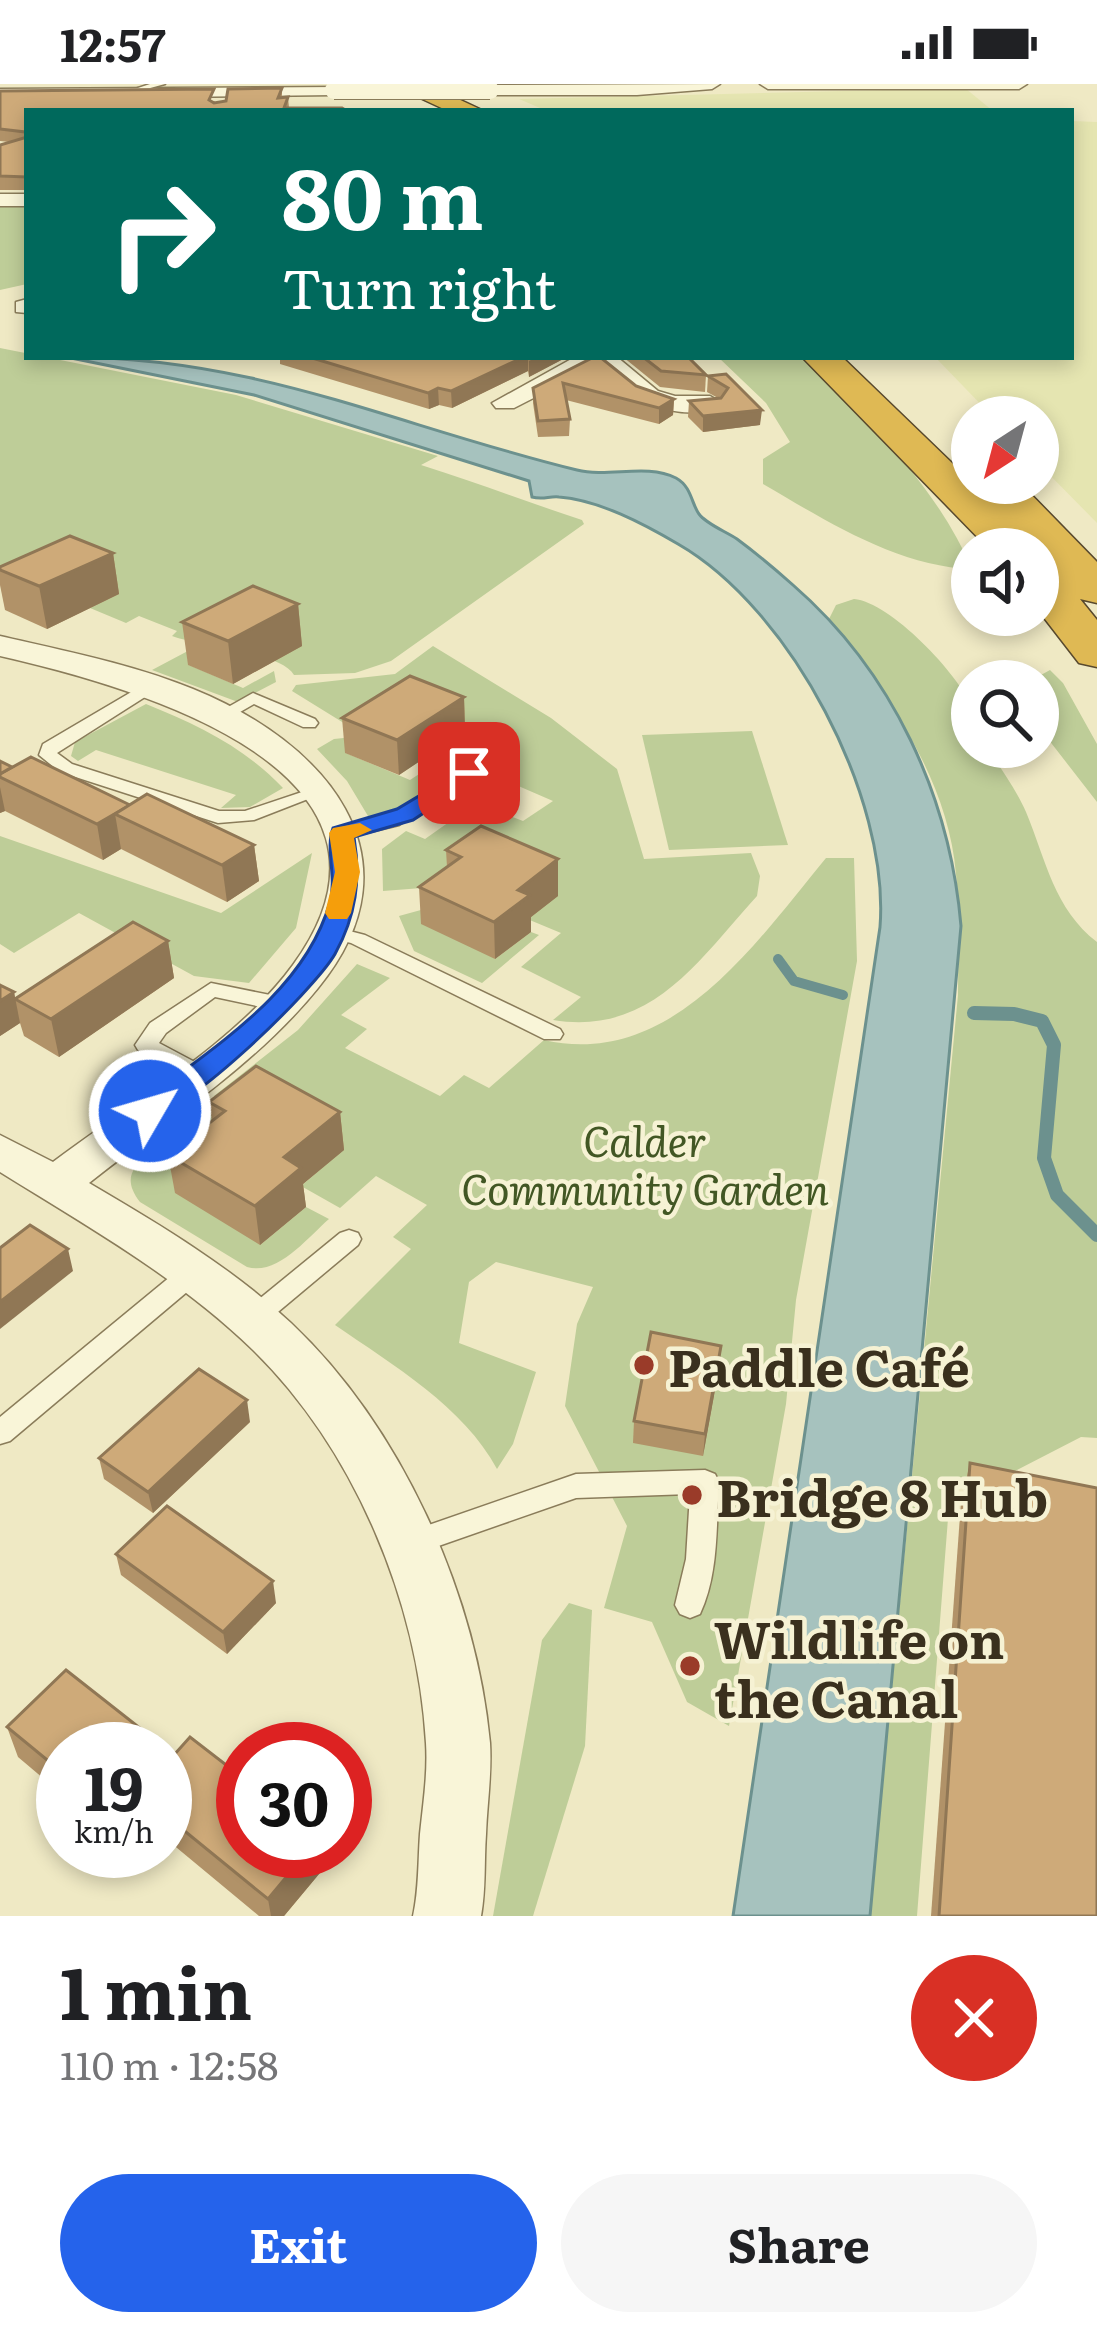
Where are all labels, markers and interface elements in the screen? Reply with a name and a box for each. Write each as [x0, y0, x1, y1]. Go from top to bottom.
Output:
text: 12:57 [60, 9, 166, 76]
text: 80 m [282, 131, 484, 256]
icon: right [84, 156, 240, 312]
text: Turn right [282, 245, 556, 326]
north arrow [951, 396, 1059, 504]
map controls [951, 396, 1059, 768]
button: sound [951, 528, 1059, 636]
button: search [951, 660, 1059, 768]
pin [418, 722, 520, 824]
icon: arrive [436, 740, 502, 806]
position arrow [87, 1048, 213, 1174]
park label: Calder Community Garden [461, 1108, 829, 1218]
place label: Paddle Café [668, 1327, 970, 1403]
marker: Paddle Café [631, 1352, 657, 1378]
place label: Bridge 8 Hub [716, 1457, 1048, 1533]
marker: Bridge 8 Hub [679, 1482, 705, 1508]
place label: Wildlife on the Canal [714, 1599, 1004, 1734]
marker: Wildlife on the Canal [677, 1653, 703, 1679]
speed limit sign: 30 [216, 1722, 372, 1878]
text: 19 [84, 1740, 144, 1829]
text: km/h [74, 1808, 154, 1852]
text: 1 min [60, 1935, 252, 2042]
button: close [911, 1955, 1037, 2081]
text: 110 m · 12:58 [60, 2034, 278, 2092]
button: Exit [60, 2174, 537, 2312]
button: Share [561, 2174, 1037, 2312]

